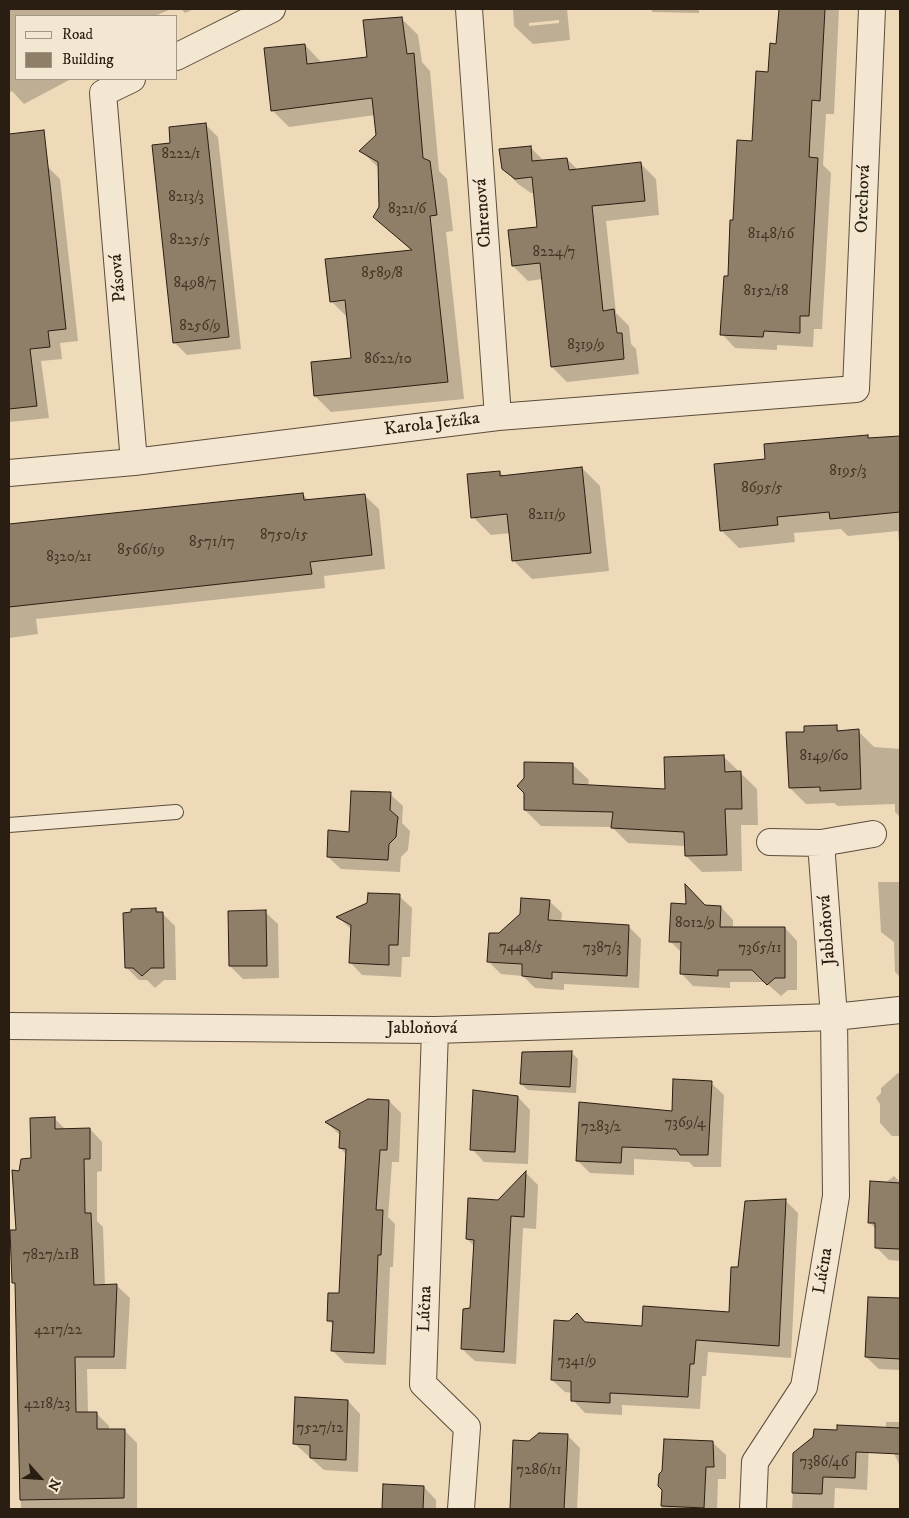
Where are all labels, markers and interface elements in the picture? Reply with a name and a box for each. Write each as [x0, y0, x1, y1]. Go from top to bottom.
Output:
legend [15, 15, 178, 80]
text: Road [62, 25, 93, 44]
text: Building [62, 50, 114, 69]
house number: 8222/1 [161, 146, 201, 164]
street label: Orechová [852, 164, 876, 234]
street label: Chrenová [471, 178, 497, 248]
house number: 8213/3 [168, 189, 204, 207]
house number: 8321/6 [388, 201, 426, 219]
house number: 8148/16 [748, 226, 794, 244]
house number: 8225/5 [170, 232, 210, 250]
house number: 8224/7 [533, 244, 575, 262]
street label: Pásová [106, 253, 132, 303]
house number: 8589/8 [361, 265, 403, 283]
house number: 8498/7 [173, 275, 217, 293]
house number: 8152/18 [744, 283, 788, 301]
house number: 8256/9 [179, 318, 221, 336]
house number: 8319/9 [567, 337, 605, 355]
house number: 8622/10 [364, 351, 412, 369]
street label: Karola Ježíka [383, 408, 481, 442]
house number: 8195/3 [829, 463, 867, 481]
house number: 8695/5 [741, 480, 783, 498]
house number: 8211/9 [528, 507, 566, 525]
house number: 8750/15 [260, 527, 308, 545]
house number: 8571/17 [189, 534, 235, 552]
house number: 8566/19 [117, 542, 165, 560]
house number: 8320/21 [46, 549, 92, 567]
house number: 8149/60 [799, 748, 849, 766]
street label: Jabloňová [815, 894, 841, 966]
house number: 8012/9 [675, 915, 715, 933]
house number: 7448/5 [499, 939, 543, 957]
house number: 7387/3 [583, 940, 621, 958]
house number: 7365/11 [738, 940, 782, 958]
street label: Jabloňová [387, 1018, 457, 1040]
house number: 7369/4 [664, 1115, 706, 1133]
house number: 7283/2 [581, 1119, 621, 1137]
street label: Lúčna [810, 1246, 838, 1296]
house number: 7827/21B [23, 1247, 79, 1265]
street label: Lúčna [414, 1285, 438, 1333]
house number: 4217/22 [34, 1322, 82, 1340]
house number: 7341/9 [557, 1353, 597, 1371]
house number: 4218/23 [24, 1396, 70, 1414]
house number: 7527/12 [296, 1420, 344, 1438]
north arrow [15, 1453, 65, 1503]
house number: 7386/46 [800, 1454, 848, 1472]
house number: 7286/11 [516, 1462, 562, 1480]
text: N [43, 1475, 64, 1494]

